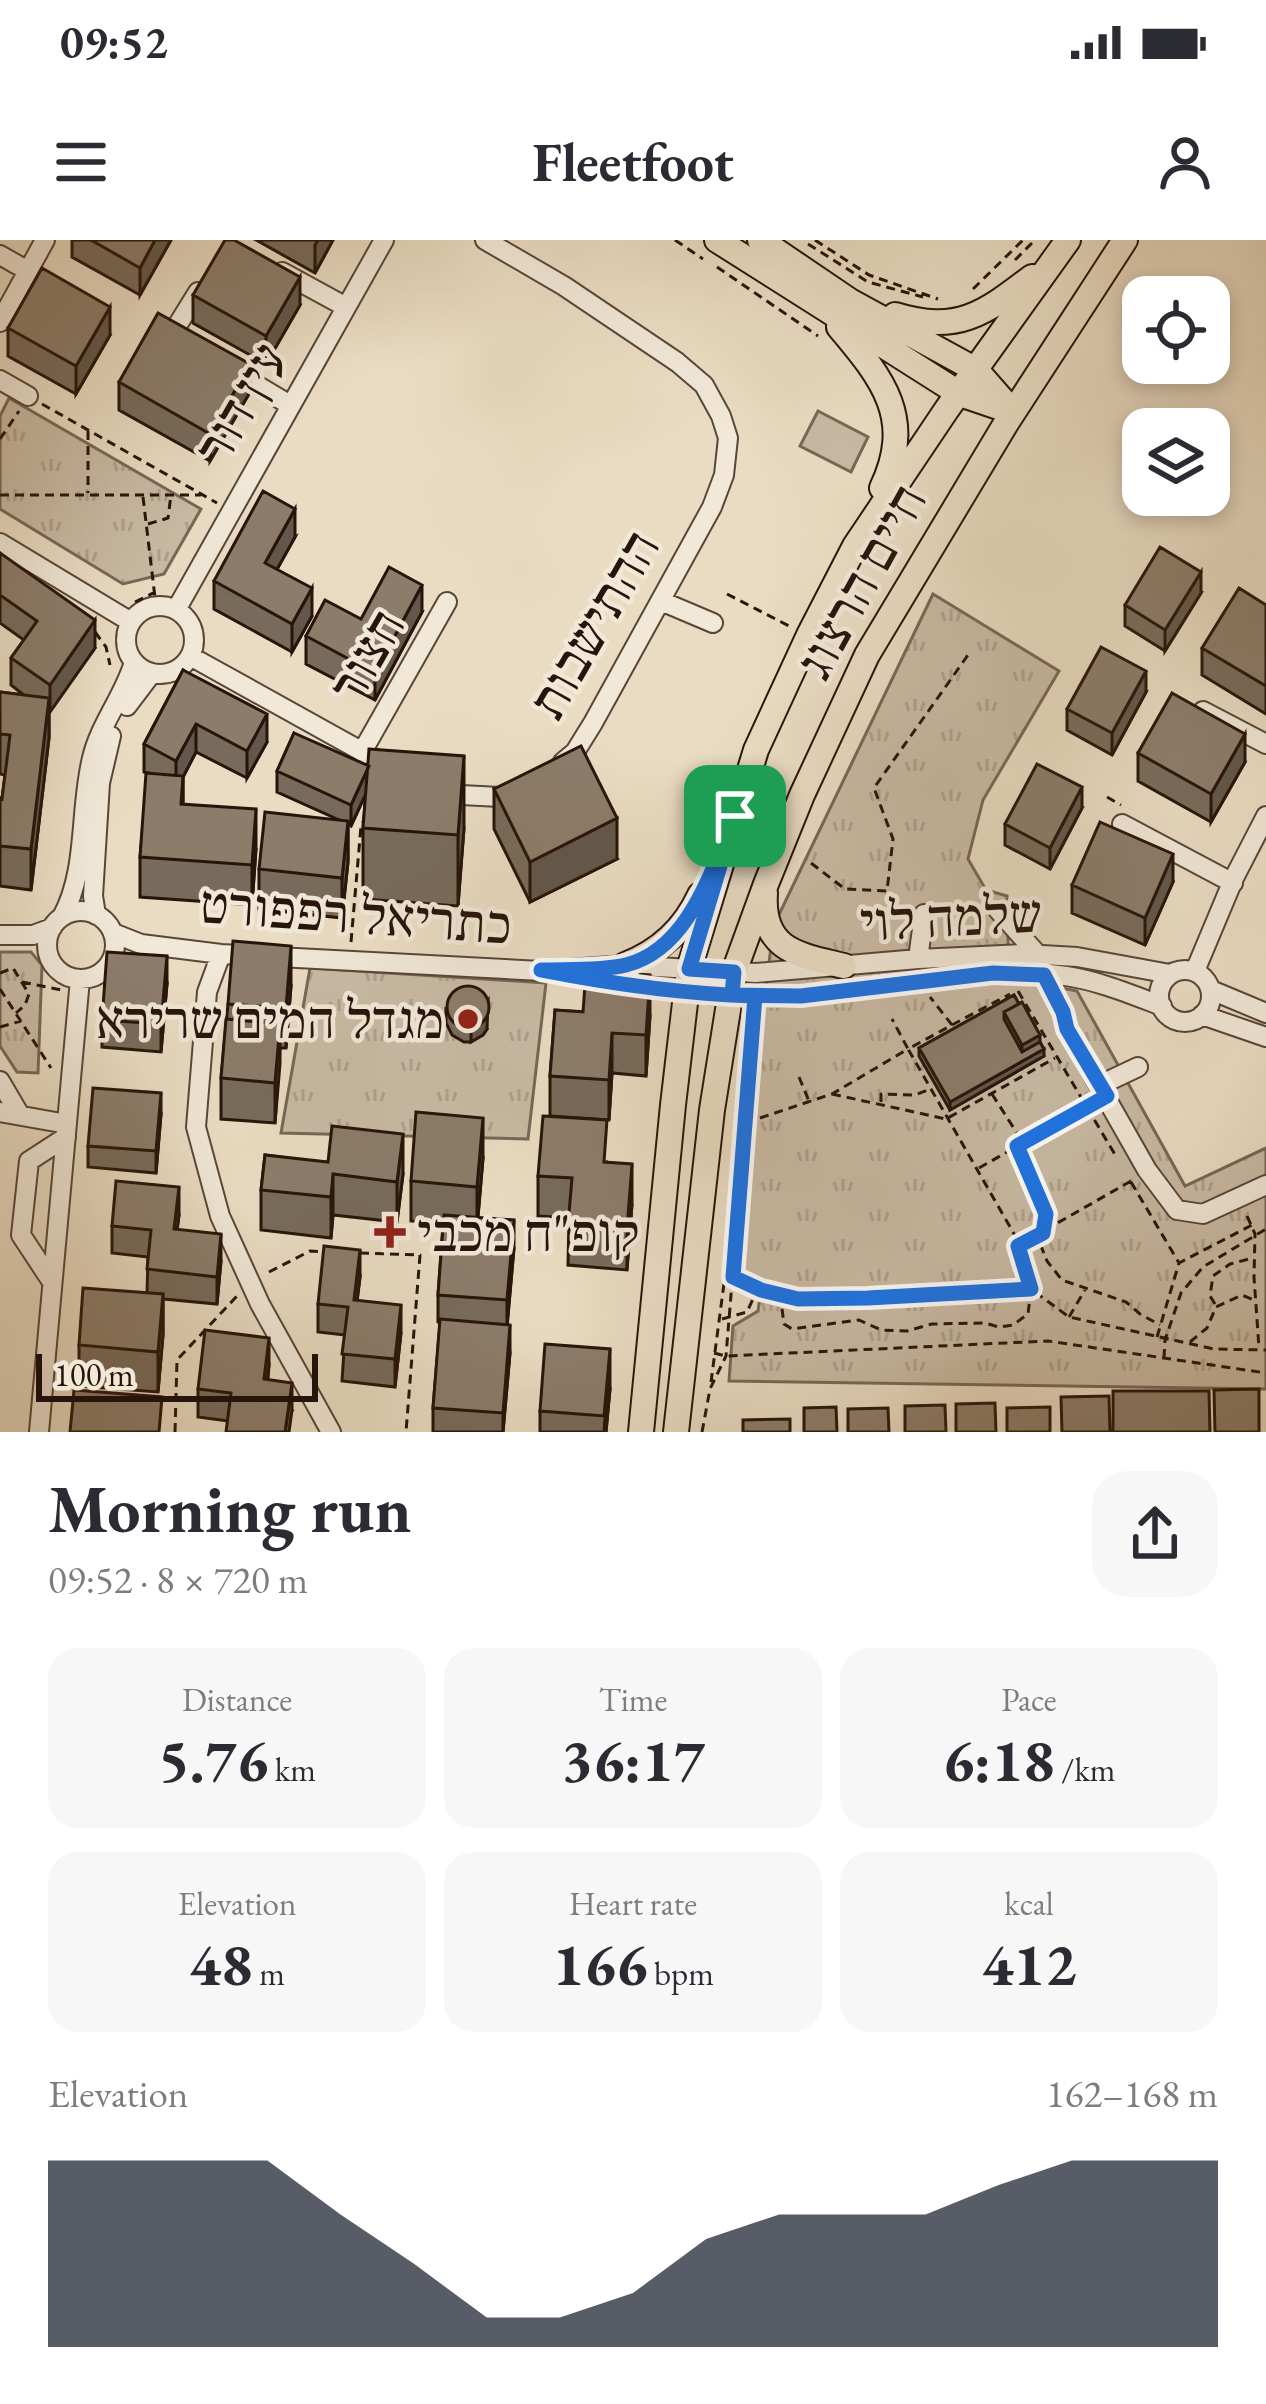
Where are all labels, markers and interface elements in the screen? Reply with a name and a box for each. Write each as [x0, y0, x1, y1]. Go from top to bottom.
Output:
text: 09:52 [60, 13, 168, 71]
text: Fleetfoot [532, 127, 734, 197]
icon: menu [48, 129, 114, 195]
icon: person [1152, 129, 1218, 195]
map controls [1122, 276, 1230, 516]
button: locate [1122, 276, 1230, 384]
street label: עין דור [178, 330, 302, 476]
button: layers [1122, 408, 1230, 516]
street label: חיים הרצוג [778, 471, 942, 691]
street label: ההתישבות [511, 517, 675, 731]
street label: חצור [312, 596, 420, 714]
pin [684, 765, 786, 867]
icon: arrive [702, 783, 768, 849]
street label: כתריאל רפפורט [198, 868, 514, 960]
street label: שלמה לוי [858, 877, 1044, 957]
place label: מגדל המים שרירא [96, 984, 444, 1054]
marker: מגדל המים שרירא [455, 1006, 481, 1032]
place label: קופ"ח מכבי [417, 1197, 640, 1267]
marker: קופ"ח מכבי [374, 1216, 406, 1248]
scale bar [36, 1348, 318, 1401]
text: 100 m [54, 1353, 134, 1396]
text: Morning run [48, 1466, 412, 1552]
button: share [1092, 1471, 1218, 1597]
text: 09:52 · 8 × 720 m [48, 1554, 308, 1605]
text: Distance [182, 1678, 292, 1721]
text: Time [599, 1678, 667, 1721]
text: Pace [1001, 1678, 1057, 1721]
text: 5.76 [158, 1721, 268, 1799]
text: 36:17 [561, 1721, 705, 1799]
text: 6:18 [942, 1721, 1055, 1799]
text: km [268, 1748, 316, 1791]
text: /km [1055, 1748, 1116, 1791]
text: Elevation [178, 1882, 296, 1925]
text: Heart rate [569, 1882, 697, 1925]
text: kcal [1004, 1882, 1054, 1925]
text: 48 [189, 1925, 253, 2003]
text: 166 [552, 1925, 647, 2003]
text: 412 [981, 1925, 1077, 2003]
text: m [253, 1952, 285, 1995]
text: bpm [647, 1952, 714, 1995]
text: Elevation [48, 2068, 188, 2119]
text: 162–168 m [1046, 2068, 1218, 2119]

